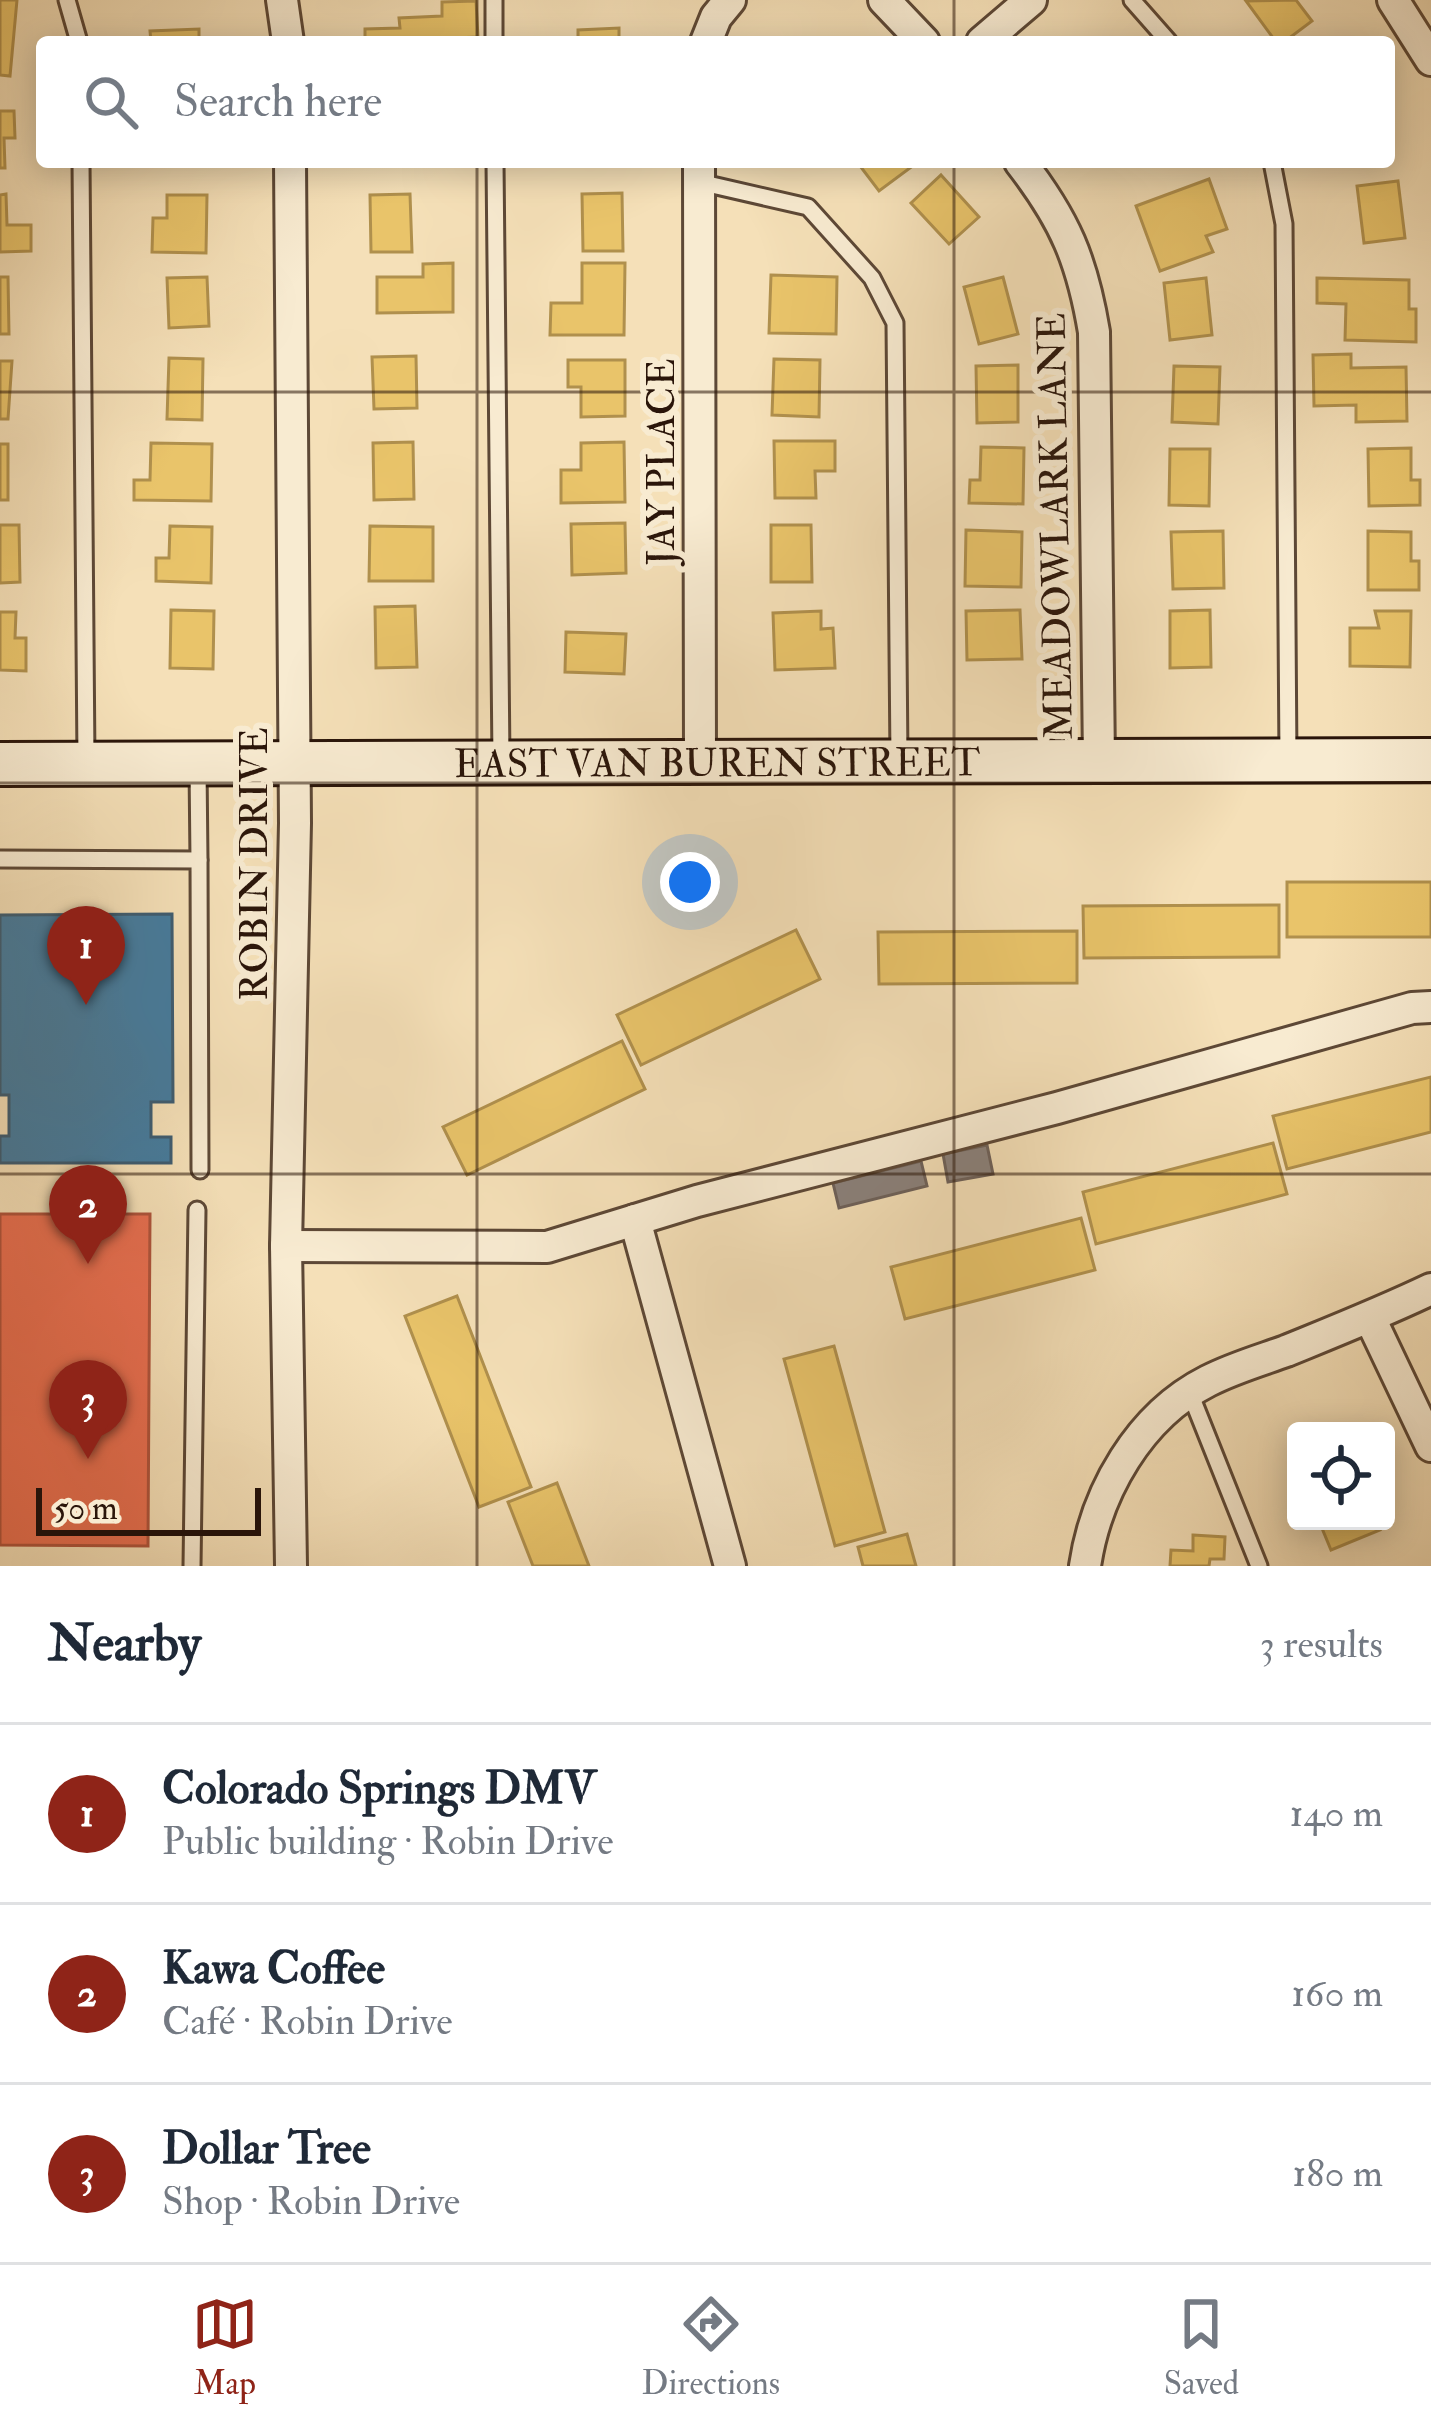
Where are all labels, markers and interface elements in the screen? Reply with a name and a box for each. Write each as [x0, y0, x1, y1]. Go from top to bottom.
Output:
search box [36, 36, 1395, 168]
icon: search [78, 69, 144, 135]
text: Search here [174, 74, 382, 130]
street label: MEADOWLARK LANE [1027, 312, 1084, 740]
street label: JAY PLACE [637, 359, 686, 566]
street label: ROBIN DRIVE [230, 727, 279, 1001]
street label: EAST VAN BUREN STREET [454, 738, 980, 789]
your location [660, 852, 720, 912]
pin: 1 [47, 906, 125, 1005]
pin: 2 [49, 1165, 127, 1264]
pin: 3 [49, 1360, 127, 1459]
map controls [1287, 1422, 1395, 1530]
button: locate [1287, 1422, 1395, 1530]
scale bar [36, 1482, 261, 1535]
text: 50 m [54, 1488, 118, 1529]
text: Nearby [48, 1612, 201, 1676]
text: 3 results [1260, 1620, 1383, 1669]
text: Colorado Springs DMV [162, 1761, 596, 1817]
text: 1 [80, 1789, 94, 1838]
text: 140 m [1290, 1789, 1383, 1838]
text: Public building · Robin Drive [162, 1817, 614, 1866]
text: Kawa Coffee [162, 1941, 385, 1997]
text: 2 [77, 1969, 97, 2018]
text: 160 m [1291, 1969, 1383, 2018]
text: Café · Robin Drive [162, 1997, 453, 2046]
text: Dollar Tree [162, 2121, 371, 2177]
text: 3 [80, 2149, 94, 2198]
text: 180 m [1292, 2149, 1383, 2198]
text: Shop · Robin Drive [162, 2177, 460, 2226]
tab: Map [192, 2291, 258, 2404]
tab: Directions [642, 2291, 780, 2404]
tab: Saved [1164, 2291, 1239, 2404]

